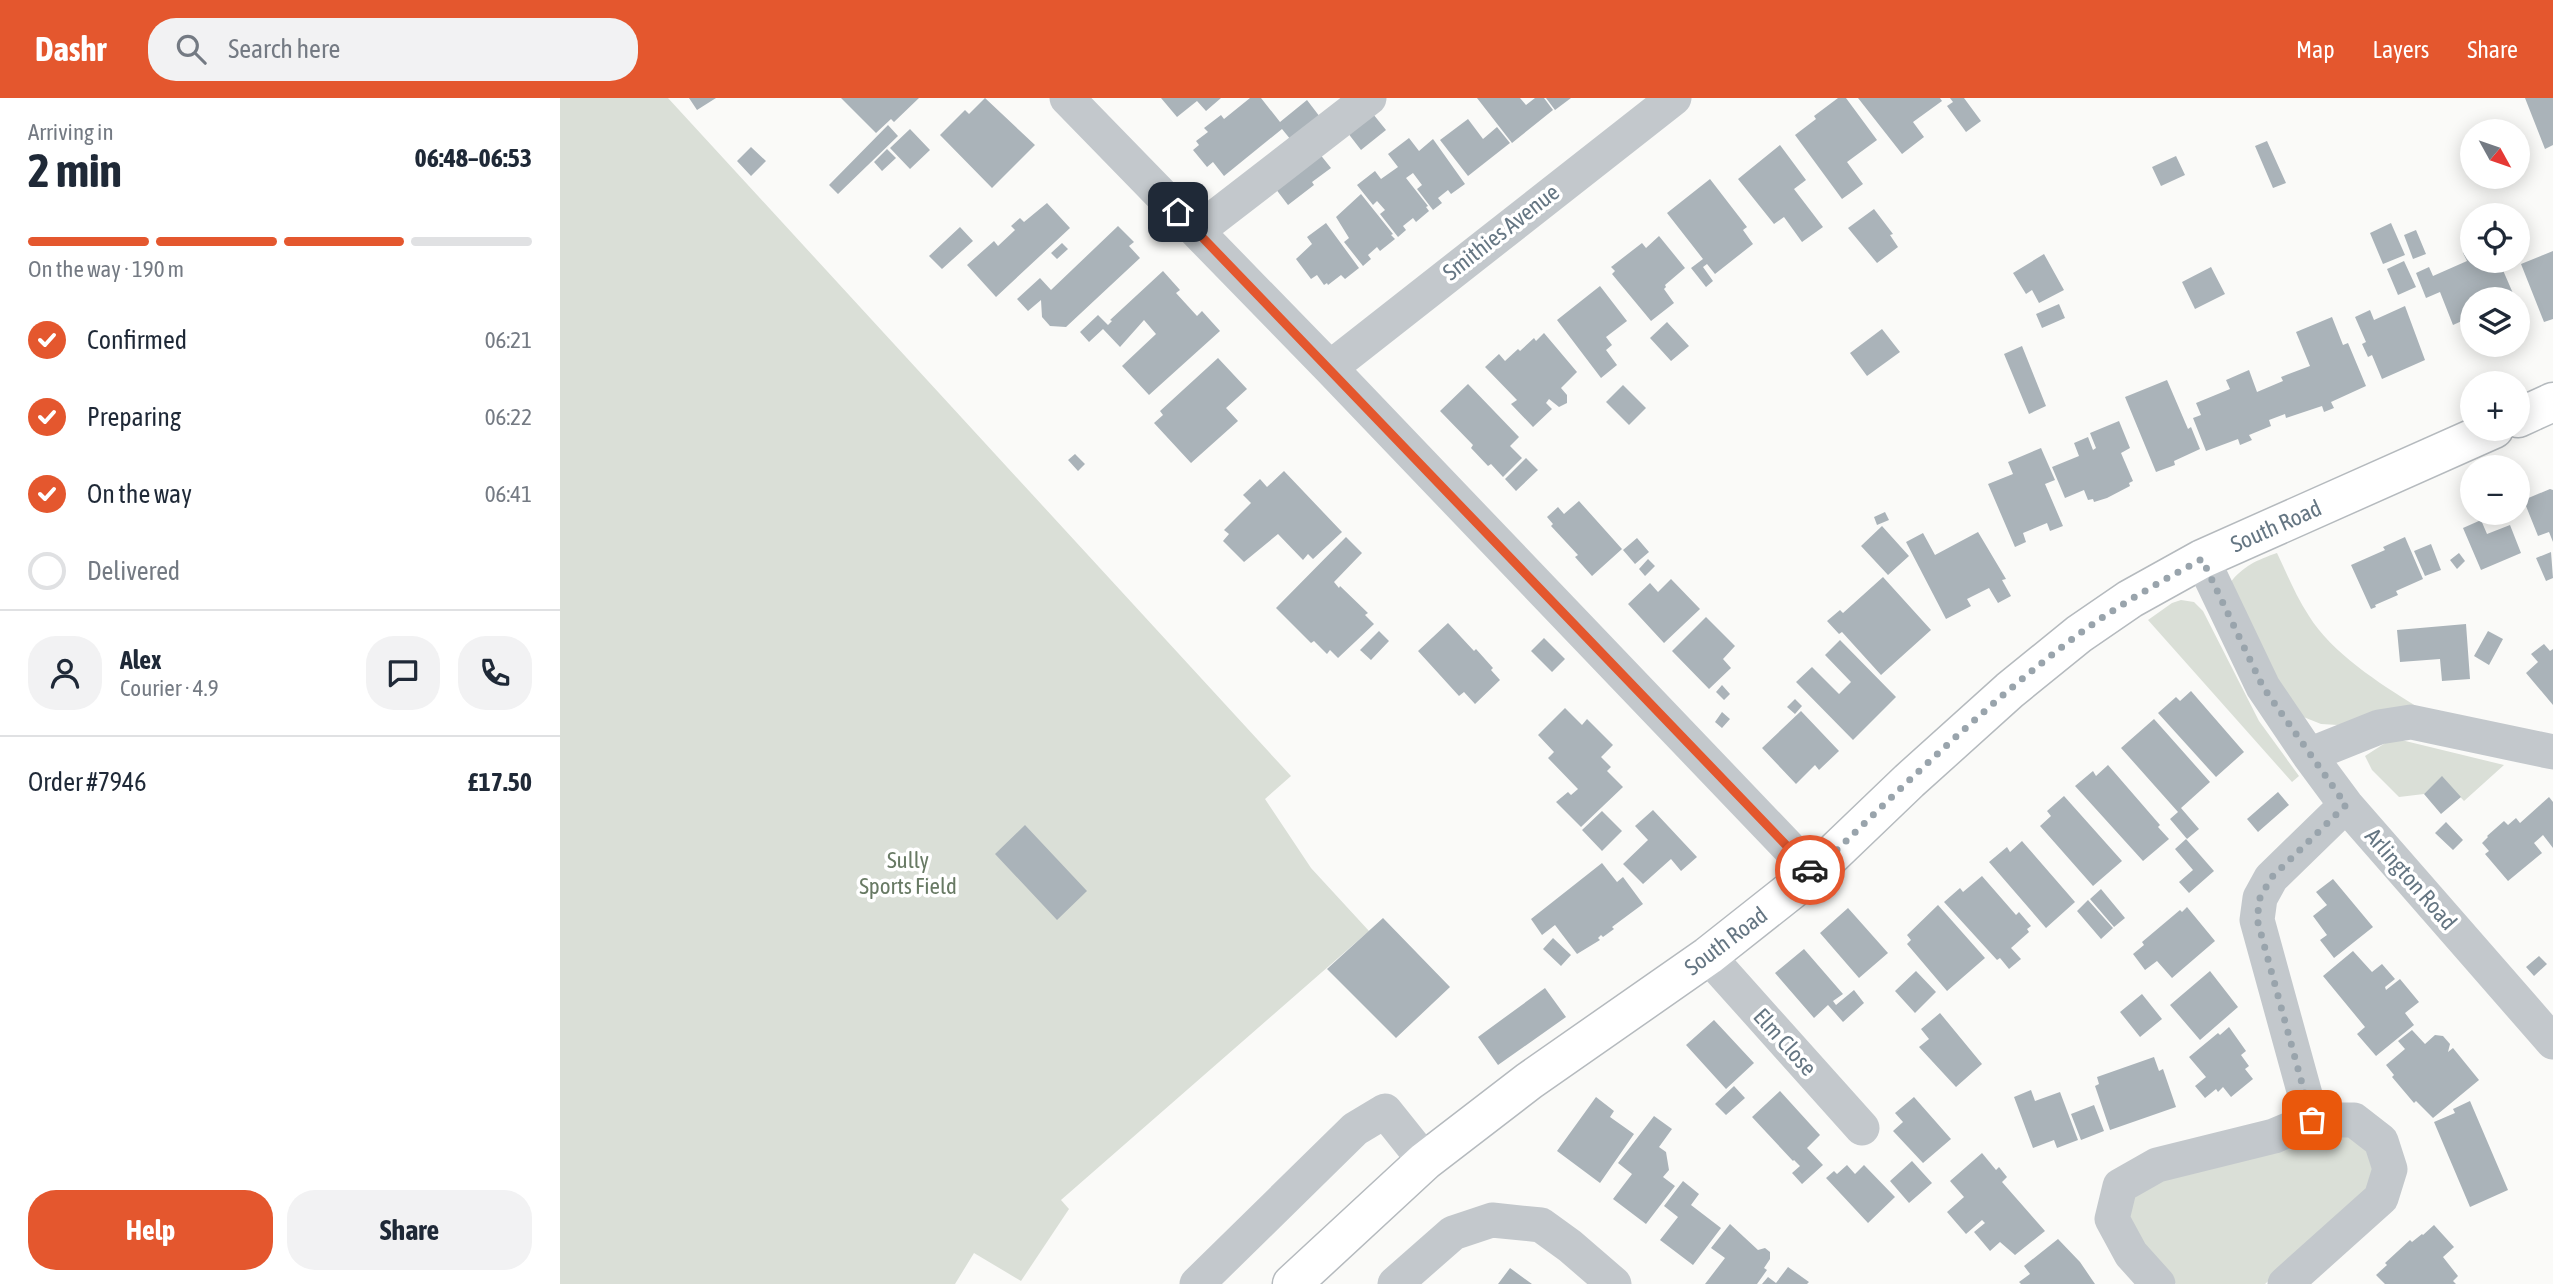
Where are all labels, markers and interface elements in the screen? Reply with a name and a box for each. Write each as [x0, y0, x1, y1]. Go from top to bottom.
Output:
search box [148, 18, 638, 81]
text: Dashr [35, 30, 106, 68]
icon: search [172, 30, 210, 68]
text: Search here [228, 34, 340, 64]
text: Map [2296, 36, 2335, 63]
text: Layers [2373, 36, 2429, 63]
text: Share [2467, 36, 2518, 63]
text: Arriving in [28, 119, 114, 145]
north arrow [2460, 119, 2530, 189]
map controls [2460, 119, 2530, 525]
text: 06:48–06:53 [415, 143, 532, 173]
text: 2 min [28, 144, 122, 197]
street label: Smithies Avenue [1438, 179, 1564, 285]
pin [1148, 182, 1208, 242]
icon: home [1159, 193, 1197, 231]
button: locate [2460, 203, 2530, 273]
text: On the way · 190 m [28, 256, 184, 282]
button: layers [2460, 287, 2530, 357]
icon: check [28, 321, 66, 359]
text: Confirmed [87, 325, 187, 355]
text: 06:21 [485, 327, 532, 353]
button: + [2460, 371, 2530, 441]
icon: check [28, 398, 66, 436]
text: Preparing [87, 402, 181, 432]
text: 06:22 [485, 404, 532, 430]
button: − [2460, 455, 2530, 525]
icon: check [28, 475, 66, 513]
text: On the way [87, 479, 192, 509]
text: 06:41 [485, 481, 532, 507]
street label: South Road [2227, 495, 2325, 557]
text: Delivered [87, 556, 180, 586]
button: person [28, 636, 102, 710]
button: chat [366, 636, 440, 710]
button: phone [458, 636, 532, 710]
text: Alex [120, 645, 161, 675]
text: Courier · 4.9 [120, 675, 219, 701]
text: Order #7946 [28, 767, 147, 797]
text: £17.50 [468, 767, 532, 797]
street label: Arlington Road [2360, 823, 2462, 935]
courier [1775, 835, 1845, 905]
park label: Sully Sports Field [859, 847, 957, 899]
icon: car [1791, 851, 1829, 889]
street label: South Road [1680, 902, 1772, 980]
street label: Elm Close [1748, 1003, 1822, 1081]
pin [2282, 1090, 2342, 1150]
icon: bag [2293, 1101, 2331, 1139]
button: Help [28, 1190, 273, 1270]
button: Share [287, 1190, 532, 1270]

